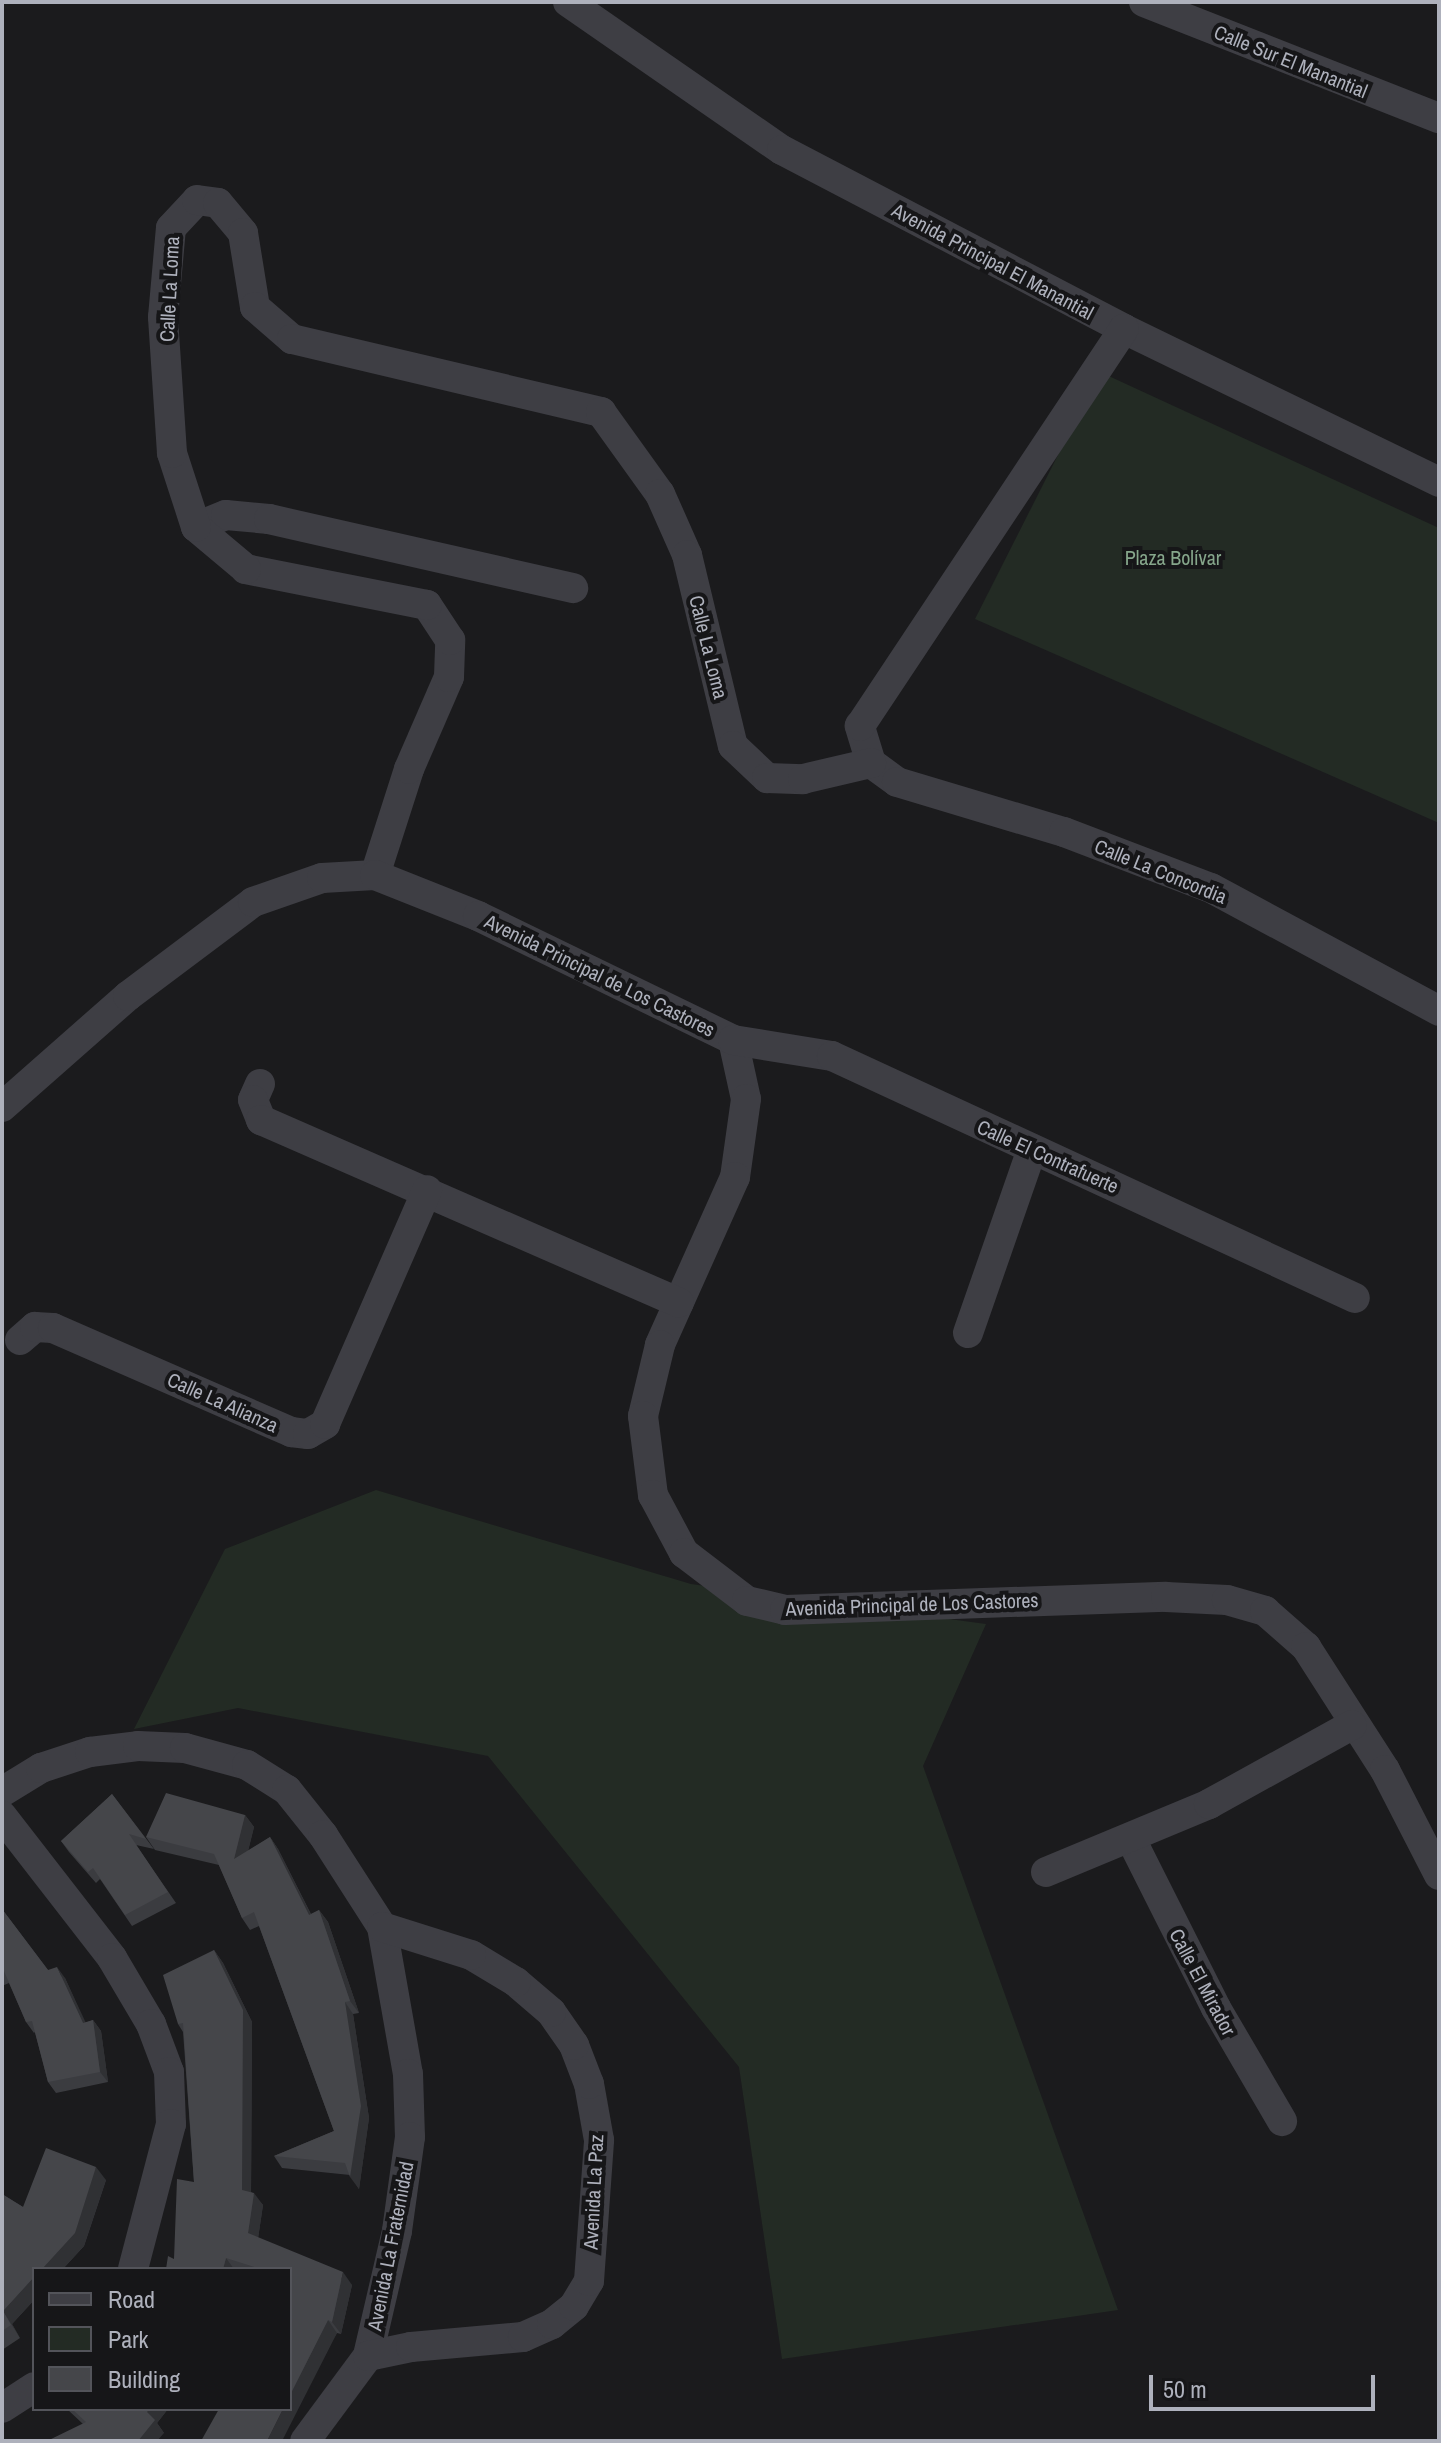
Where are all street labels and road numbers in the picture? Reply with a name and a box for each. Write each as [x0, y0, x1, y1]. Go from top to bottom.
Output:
street label: Calle Sur El Manantial [1211, 19, 1371, 103]
street label: Avenida Principal El Manantial [888, 198, 1098, 324]
street label: Calle La Loma [154, 236, 184, 342]
street label: Calle La Loma [685, 593, 733, 701]
street label: Calle La Concordia [1091, 834, 1231, 908]
street label: Avenida Principal de Los Castores [481, 909, 719, 1041]
street label: Calle El Contrafuerte [974, 1114, 1122, 1198]
street label: Calle La Alianza [164, 1367, 282, 1437]
street label: Avenida Principal de Los Castores [785, 1588, 1039, 1620]
street label: Calle El Mirador [1165, 1924, 1241, 2040]
street label: Avenida La Paz [578, 2134, 608, 2250]
street label: Avenida La Fraternidad [362, 2159, 418, 2333]

